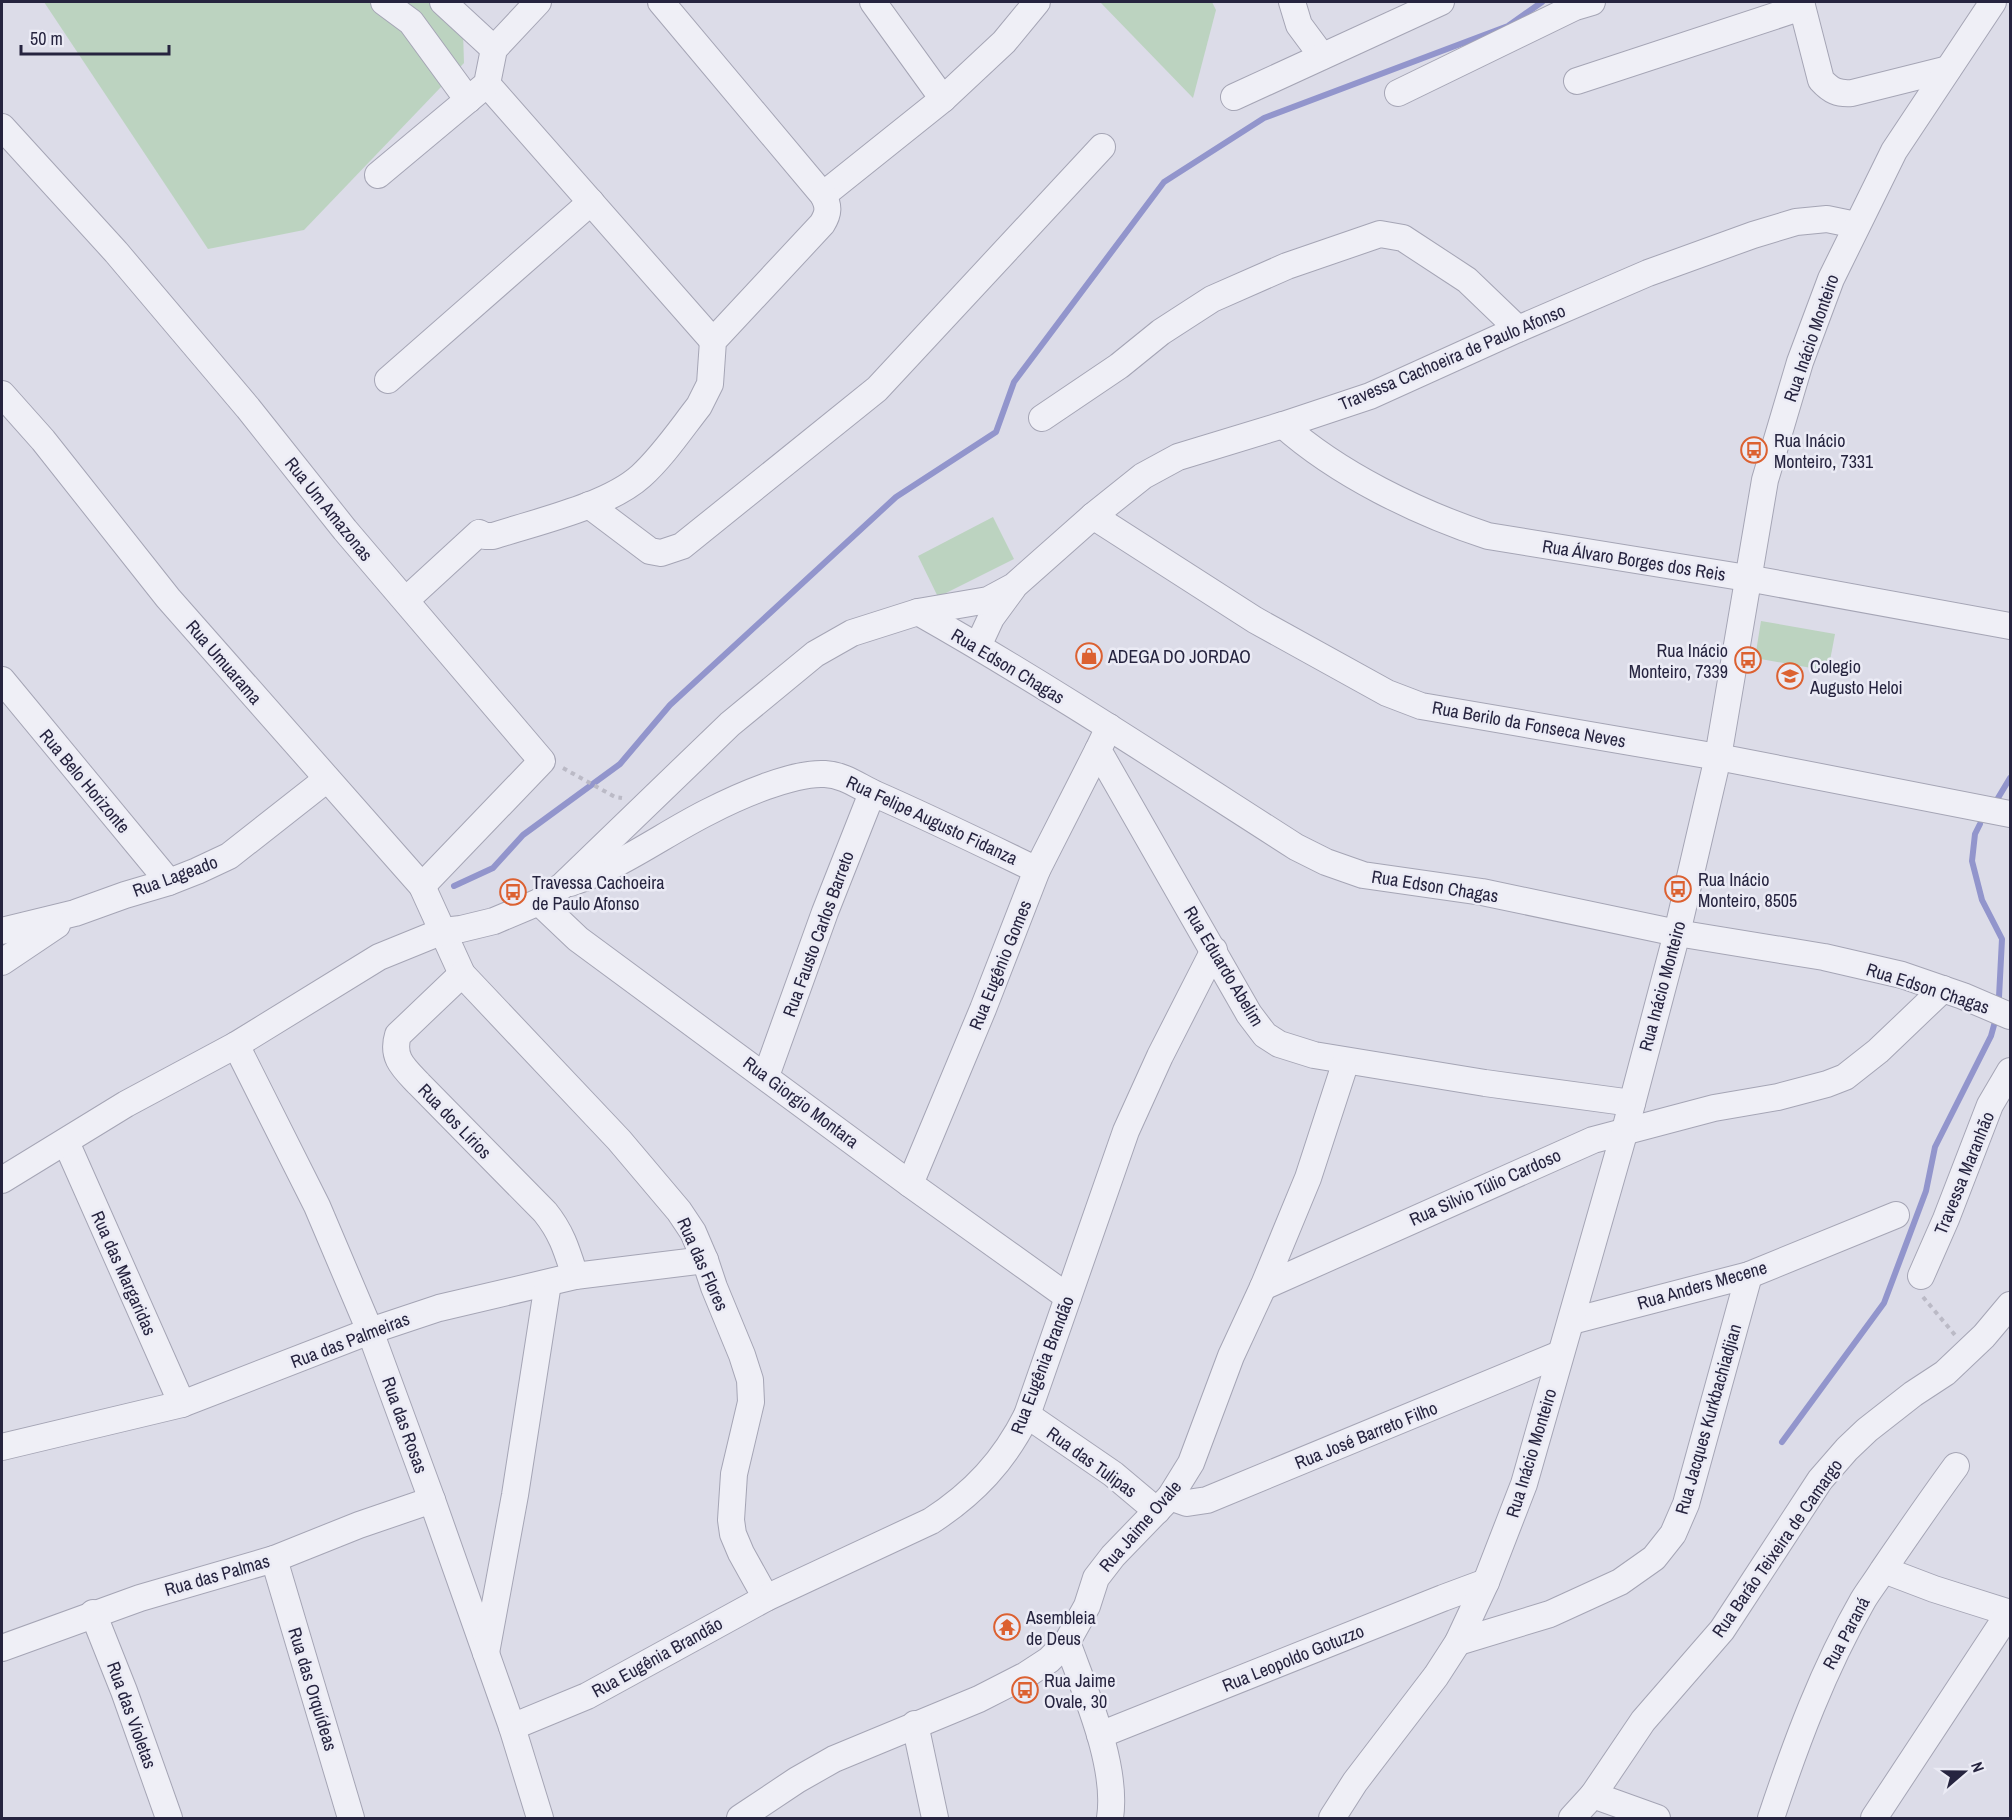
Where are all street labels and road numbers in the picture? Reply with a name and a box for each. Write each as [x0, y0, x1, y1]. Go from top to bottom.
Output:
street label: Rua Inácio Monteiro [1777, 271, 1845, 405]
street label: Travessa Cachoeira de Paulo Afonso [1335, 298, 1569, 416]
street label: Rua Um Amazonas [279, 452, 379, 566]
street label: Rua Álvaro Borges dos Reis [1540, 533, 1728, 587]
street label: Rua Umuarama [180, 614, 268, 710]
street label: Rua Edson Chagas [947, 622, 1069, 710]
street label: Rua Berilo da Fonseca Neves [1430, 695, 1628, 753]
street label: Rua Belo Horizonte [34, 724, 136, 838]
street label: Rua Felipe Augusto Fidanza [842, 769, 1022, 871]
street label: Rua Fausto Carlos Barreto [776, 848, 860, 1020]
street label: Rua Lageado [129, 849, 221, 903]
street label: Rua Edson Chagas [1370, 864, 1500, 908]
street label: Rua Eugênio Gomes [963, 896, 1037, 1034]
street label: Rua Eduardo Abelim [1178, 901, 1270, 1031]
street label: Rua Inácio Monteiro [1633, 918, 1691, 1054]
street label: Rua Edson Chagas [1863, 956, 1993, 1020]
street label: Rua Giorgio Montara [738, 1050, 864, 1154]
street label: Rua dos Lírios [413, 1078, 497, 1164]
street label: Travessa Maranhão [1928, 1108, 2000, 1238]
street label: Rua Silvio Túlio Cardoso [1405, 1142, 1565, 1232]
street label: Rua das Margaridas [85, 1207, 163, 1339]
street label: Rua das Flores [671, 1213, 735, 1315]
street label: Rua Anders Mecene [1634, 1255, 1770, 1315]
street label: Rua Eugênia Brandão [1004, 1292, 1080, 1438]
street label: Rua das Palmeiras [287, 1306, 413, 1374]
street label: Rua Jacques Kurkbachiadjian [1669, 1321, 1747, 1517]
street label: Rua das Rosas [376, 1373, 434, 1477]
street label: Rua Inácio Monteiro [1499, 1385, 1563, 1521]
street label: Rua José Barreto Filho [1291, 1395, 1441, 1475]
street label: Rua das Tulipas [1042, 1421, 1142, 1503]
street label: Rua Barão Teixeira de Camargo [1706, 1454, 1848, 1642]
street label: Rua Jaime Ovale [1093, 1475, 1187, 1577]
street label: Rua das Palmas [162, 1548, 272, 1602]
street label: Rua Paraná [1816, 1592, 1876, 1674]
street label: Rua Eugênia Brandão [587, 1611, 727, 1703]
street label: Rua Leopoldo Gotuzzo [1218, 1618, 1368, 1698]
street label: Rua das Orquídeas [282, 1624, 344, 1754]
street label: Rua das Violetas [101, 1658, 163, 1772]

